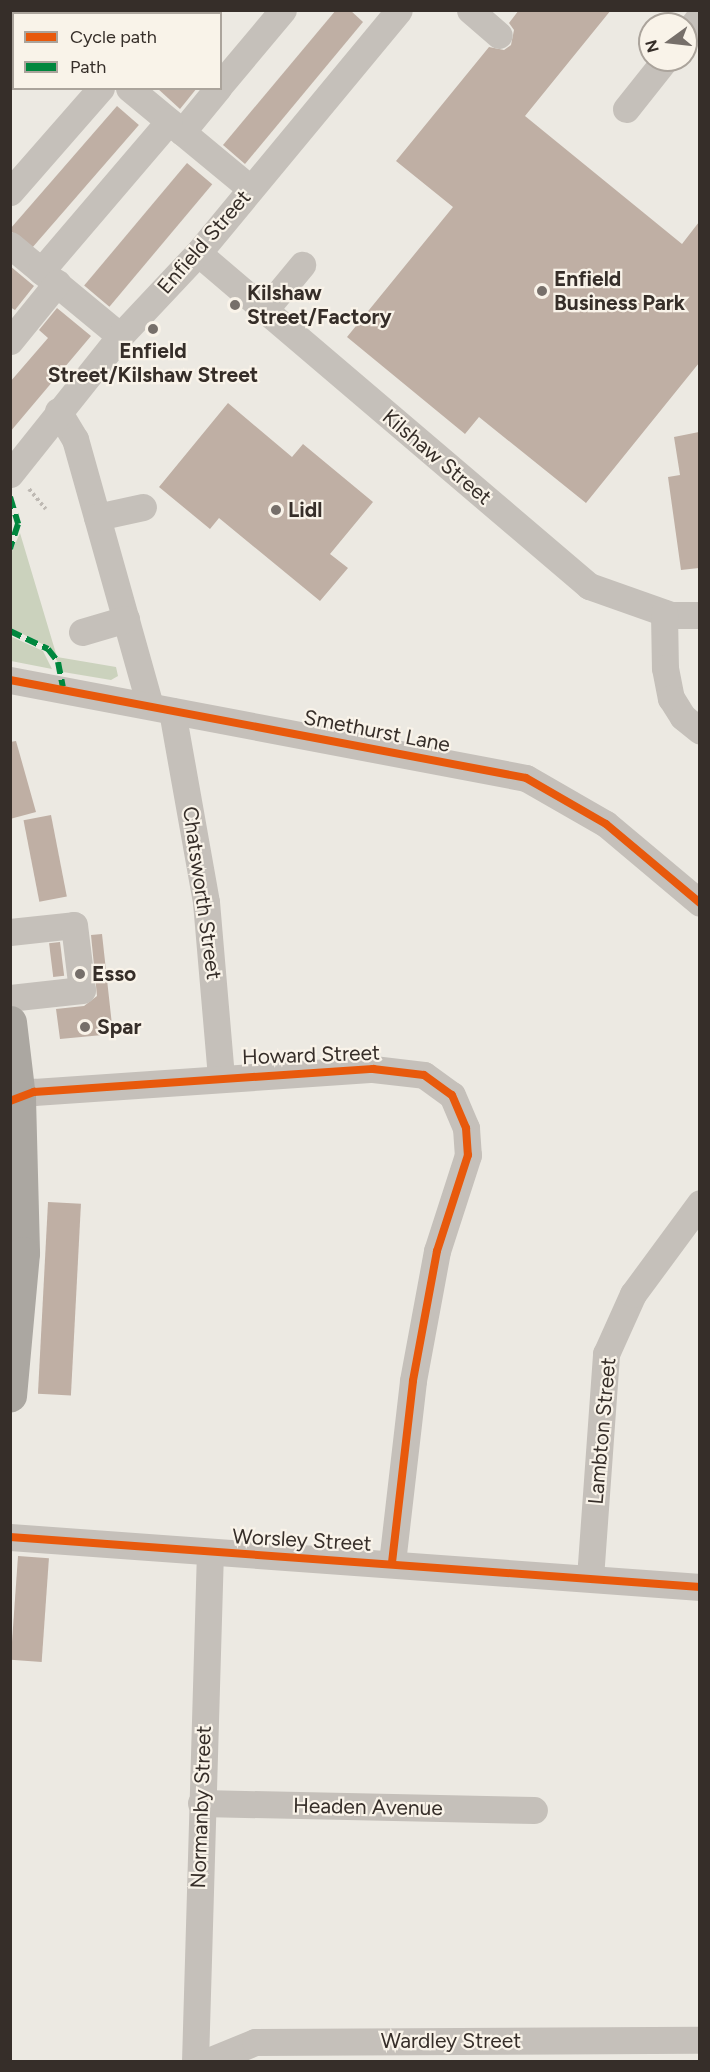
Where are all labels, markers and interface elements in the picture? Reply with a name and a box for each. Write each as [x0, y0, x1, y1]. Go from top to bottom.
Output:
legend [12, 12, 222, 90]
north arrow [638, 12, 698, 72]
text: Cycle path [70, 26, 157, 48]
text: N [641, 38, 663, 55]
text: Path [70, 56, 106, 78]
street label: Enfield Street [152, 185, 256, 299]
place label: Enfield Business Park [554, 266, 685, 316]
place label: Kilshaw Street/Factory [247, 280, 392, 330]
marker: Enfield Business Park [535, 284, 549, 298]
marker: Kilshaw Street/Factory [228, 298, 242, 312]
marker: Enfield Street/Kilshaw Street [146, 322, 160, 336]
place label: Enfield Street/Kilshaw Street [48, 338, 258, 388]
street label: Kilshaw Street [377, 404, 497, 510]
place label: Lidl [288, 497, 322, 523]
marker: Lidl [269, 503, 283, 517]
street label: Smethurst Lane [302, 704, 452, 758]
street label: Chatsworth Street [177, 805, 227, 981]
place label: Esso [92, 961, 136, 987]
marker: Esso [73, 967, 87, 981]
place label: Spar [97, 1014, 142, 1040]
marker: Spar [78, 1020, 92, 1034]
street label: Howard Street [242, 1040, 380, 1070]
street label: Lambton Street [583, 1356, 621, 1506]
street label: Worsley Street [232, 1524, 372, 1556]
street label: Normanby Street [186, 1725, 216, 1889]
street label: Headen Avenue [293, 1793, 443, 1821]
street label: Wardley Street [381, 2028, 521, 2054]

